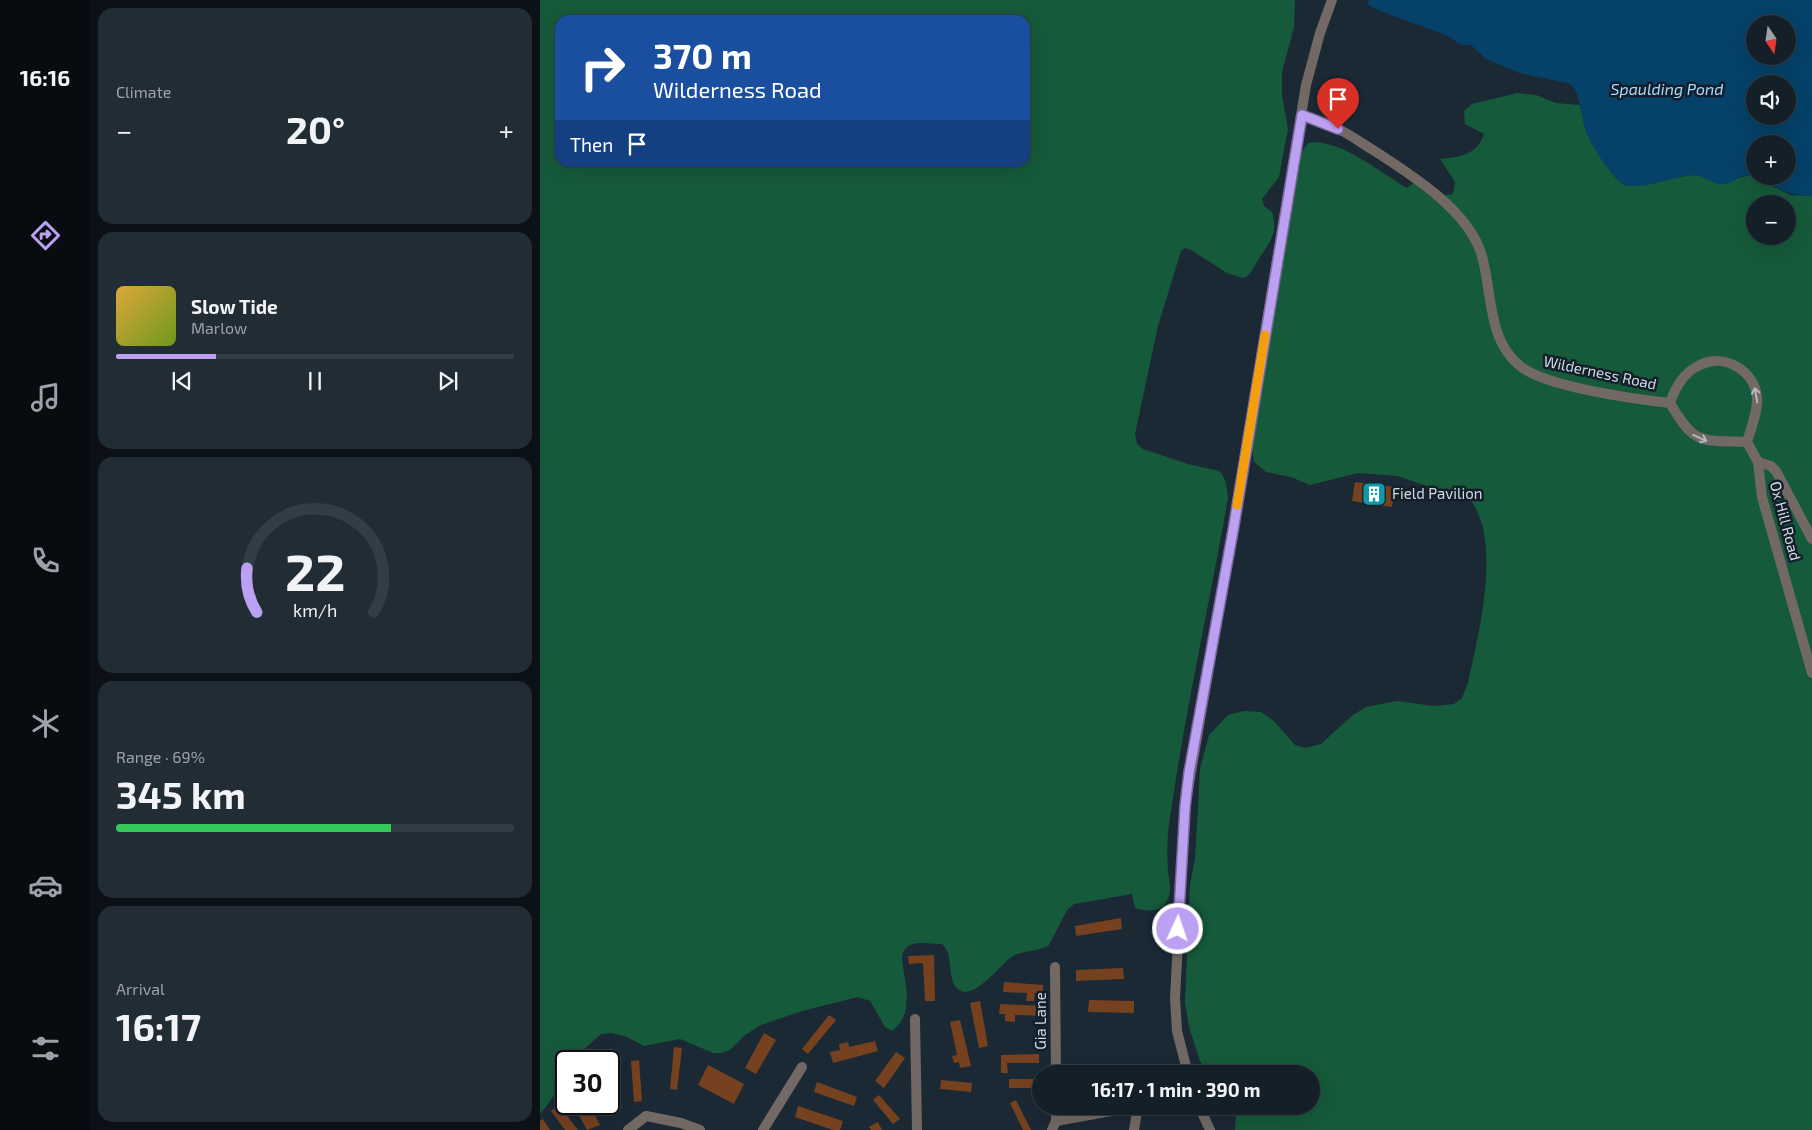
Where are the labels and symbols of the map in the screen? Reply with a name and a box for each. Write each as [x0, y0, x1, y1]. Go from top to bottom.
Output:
north arrow [1746, 15, 1796, 65]
pin [1317, 78, 1359, 129]
water label: Spaulding Pond [1610, 79, 1724, 98]
street label: Wilderness Road [1542, 351, 1658, 393]
one-way arrow [1750, 387, 1760, 403]
one-way arrow [1692, 433, 1707, 443]
street label: Ox Hill Road [1767, 479, 1805, 562]
building icon: Field Pavilion [1361, 481, 1387, 507]
place label: Field Pavilion [1392, 484, 1482, 502]
position arrow [1151, 902, 1203, 954]
street label: Gia Lane [1031, 992, 1049, 1050]
speed limit sign: 30 [555, 1050, 620, 1115]

